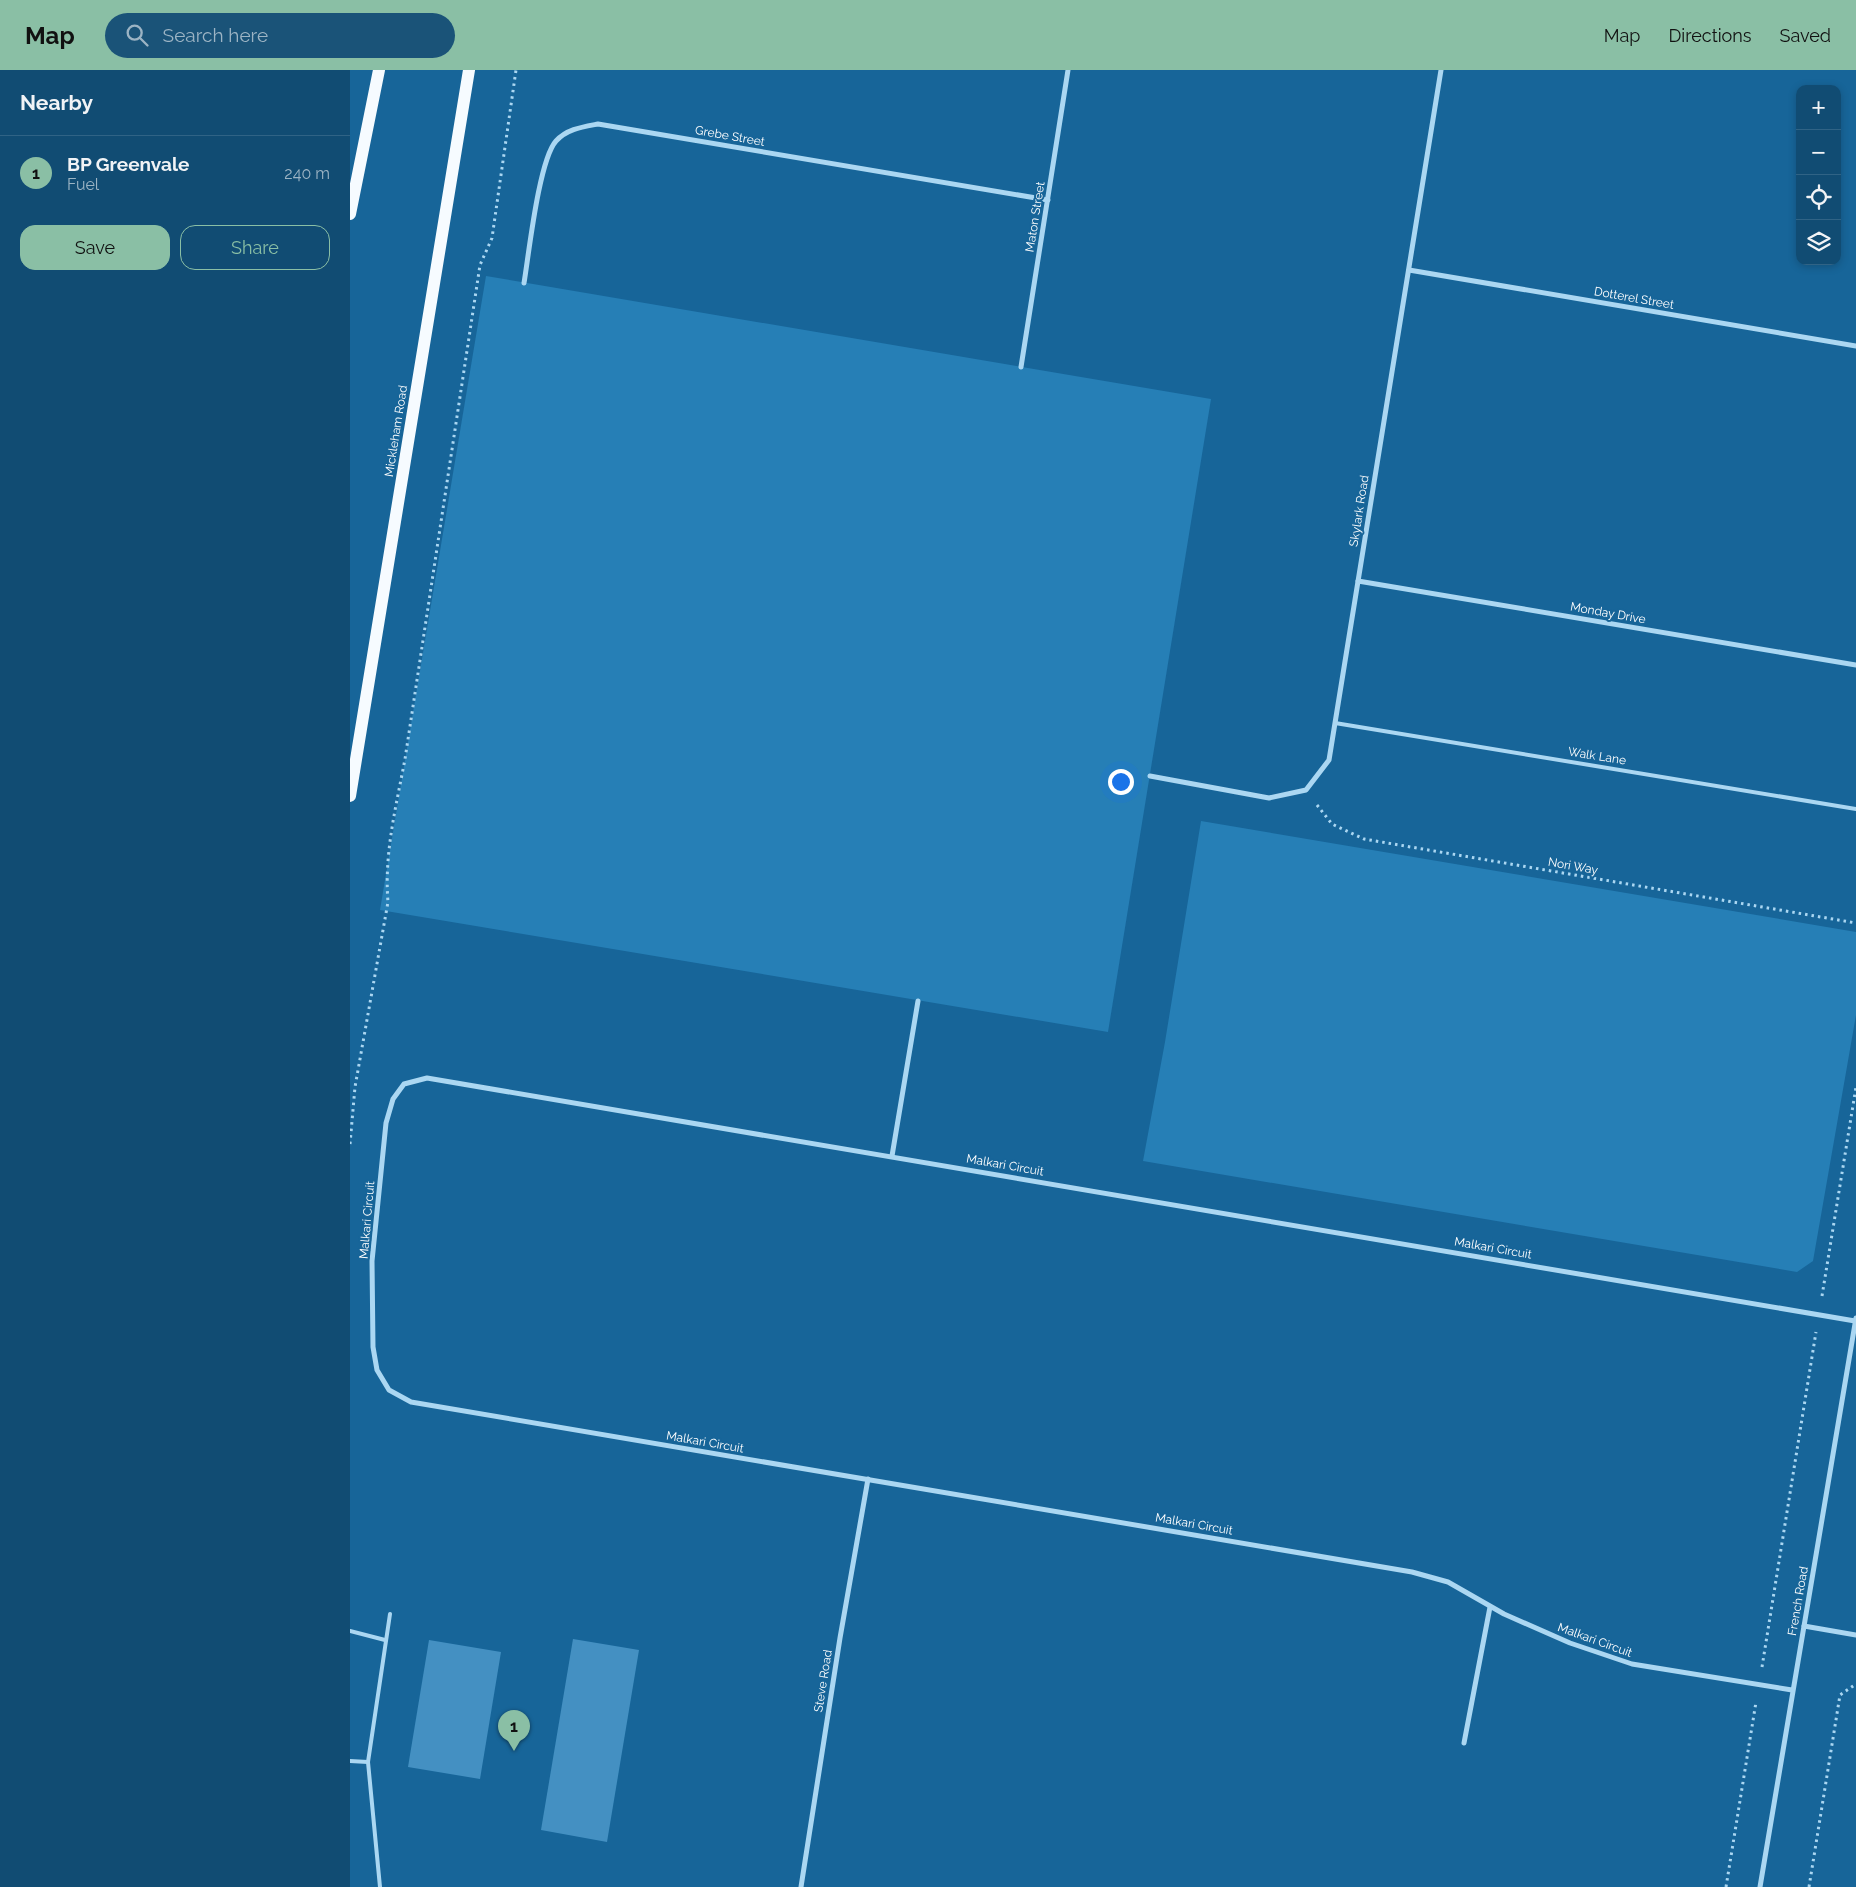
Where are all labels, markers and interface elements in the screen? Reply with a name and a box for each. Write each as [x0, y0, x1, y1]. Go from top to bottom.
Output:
search box [105, 13, 455, 58]
text: Map [25, 21, 75, 50]
icon: search [123, 21, 151, 49]
text: Search here [163, 24, 268, 46]
text: Map [1604, 25, 1640, 46]
text: Directions [1668, 25, 1752, 46]
text: Saved [1780, 25, 1831, 46]
map controls [1796, 85, 1841, 265]
button: + [1796, 85, 1841, 130]
text: Nearby [20, 90, 93, 115]
street label: Grebe Street [694, 123, 766, 149]
button: − [1796, 130, 1841, 175]
text: BP Greenvale [67, 153, 189, 175]
text: 1 [32, 164, 40, 183]
text: 240 m [284, 164, 330, 183]
text: Fuel [67, 175, 99, 194]
button: locate [1796, 175, 1841, 220]
street label: Maton Street [1023, 181, 1047, 253]
button: layers [1796, 220, 1841, 265]
button: Save [20, 225, 170, 270]
button: Share [180, 225, 330, 270]
street label: Dotterel Street [1593, 284, 1675, 312]
street label: Mickleham Road [382, 384, 410, 478]
street label: Skylark Road [1346, 474, 1372, 548]
street label: Monday Drive [1569, 599, 1647, 627]
street label: Walk Lane [1567, 744, 1627, 768]
your location [1108, 769, 1134, 795]
street label: Nori Way [1547, 855, 1600, 877]
street label: Malkari Circuit [965, 1151, 1045, 1179]
street label: Malkari Circuit [357, 1180, 377, 1260]
street label: Malkari Circuit [1453, 1234, 1533, 1262]
street label: Malkari Circuit [665, 1428, 745, 1456]
street label: Malkari Circuit [1154, 1510, 1234, 1538]
street label: French Road [1785, 1565, 1811, 1637]
street label: Malkari Circuit [1556, 1620, 1634, 1660]
street label: Steve Road [811, 1649, 835, 1713]
pin: 1 [498, 1710, 530, 1751]

